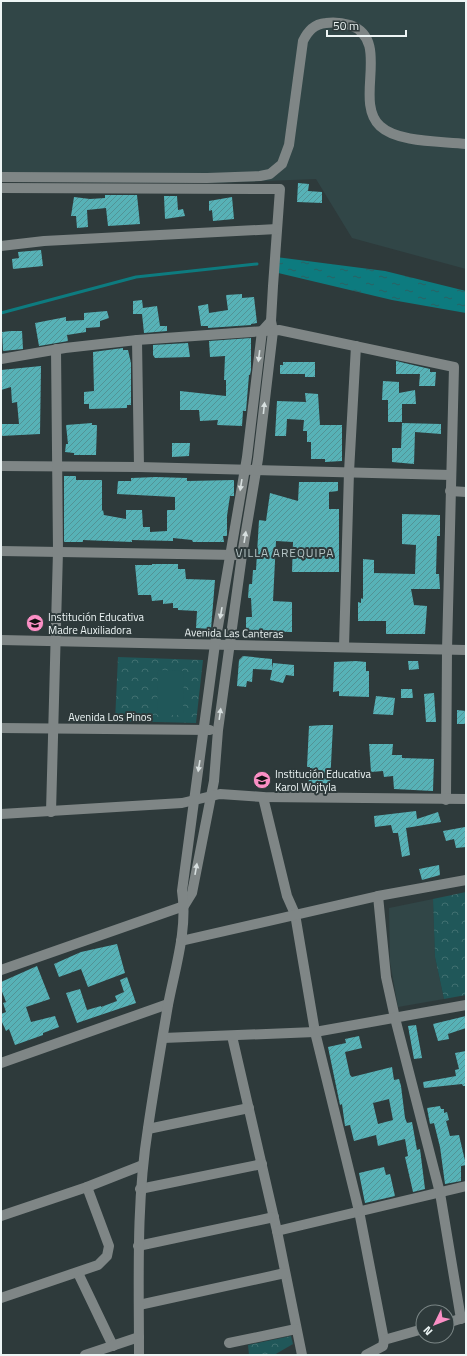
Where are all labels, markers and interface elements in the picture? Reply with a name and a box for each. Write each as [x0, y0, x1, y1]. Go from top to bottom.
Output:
scale bar [327, 12, 406, 38]
text: 50 m [333, 16, 359, 35]
one-way arrow [255, 350, 262, 362]
one-way arrow [261, 402, 267, 414]
one-way arrow [238, 479, 244, 491]
one-way arrow [242, 530, 248, 543]
district label: VILLA AREQUIPA [236, 543, 334, 562]
one-way arrow [217, 607, 223, 619]
place label: Institución Educativa Madre Auxiliadora [48, 609, 144, 638]
school or university icon: Institución Educativa Madre Auxiliadora [25, 613, 45, 633]
street label: Avenida Las Canteras [185, 624, 283, 642]
one-way arrow [217, 707, 223, 720]
street label: Avenida Los Pinos [68, 709, 152, 725]
one-way arrow [196, 760, 202, 772]
place label: Institución Educativa Karol Wojtyla [275, 766, 371, 795]
school or university icon: Institución Educativa Karol Wojtyla [252, 770, 272, 790]
one-way arrow [194, 863, 200, 876]
north arrow [415, 1304, 455, 1344]
text: N [419, 1323, 436, 1339]

